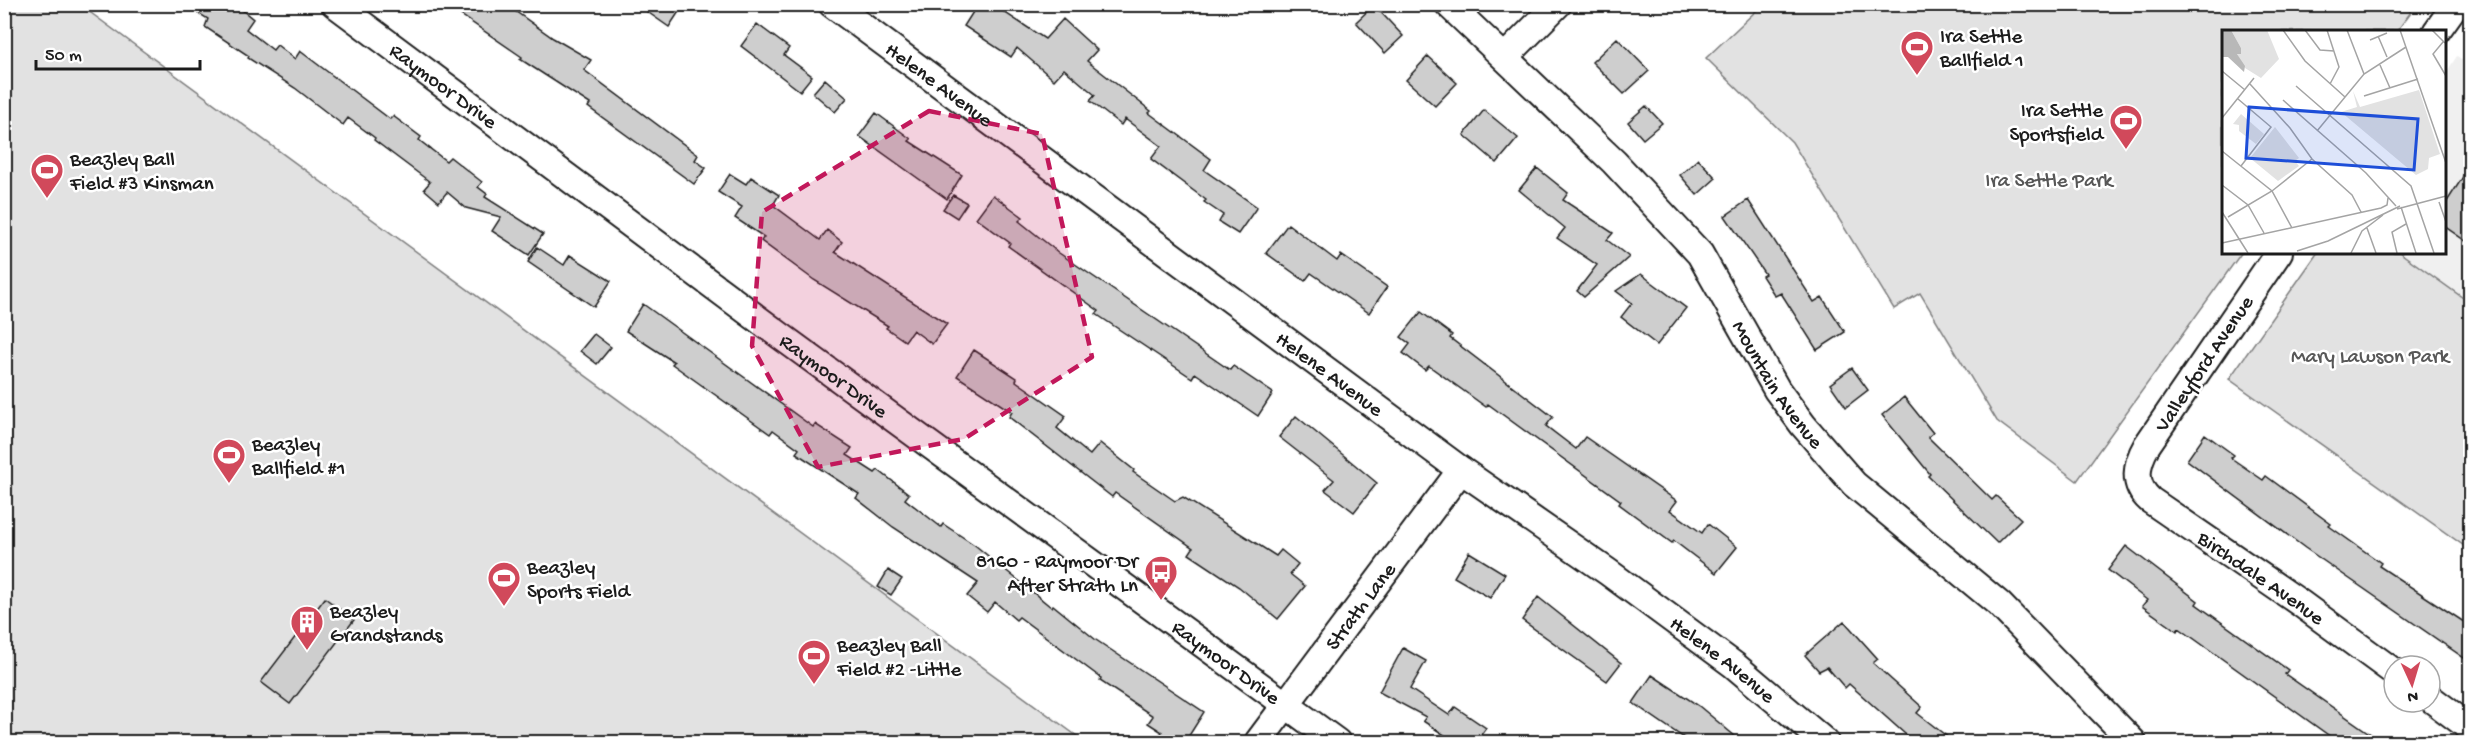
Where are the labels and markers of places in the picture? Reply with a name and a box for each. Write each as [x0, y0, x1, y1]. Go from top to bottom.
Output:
place label: Ira Settle Ballfield 1 [1939, 26, 2024, 75]
sports icon: Ira Settle Ballfield 1 [1899, 29, 1935, 76]
place label: Ira Settle Sportsfield [2010, 100, 2105, 149]
sports icon: Ira Settle Sportsfield [2108, 103, 2144, 150]
place label: Beazley Ball Field #3 Kinsman [69, 149, 214, 198]
sports icon: Beazley Ball Field #3 Kinsman [29, 152, 65, 199]
place label: Beazley Ballfield #1 [251, 434, 345, 483]
sports icon: Beazley Ballfield #1 [211, 437, 247, 484]
place label: 8160 - Raymoor Dr After Strath Ln [976, 551, 1140, 600]
bus stop icon: 8160 - Raymoor Dr After Strath Ln [1143, 554, 1179, 601]
place label: Beazley Sports Field [526, 557, 631, 606]
sports icon: Beazley Sports Field [486, 560, 522, 607]
place label: Beazley Grandstands [329, 601, 444, 650]
building icon: Beazley Grandstands [289, 604, 325, 651]
place label: Beazley Ball Field #2 -Little [836, 635, 962, 684]
sports icon: Beazley Ball Field #2 -Little [796, 638, 832, 685]

